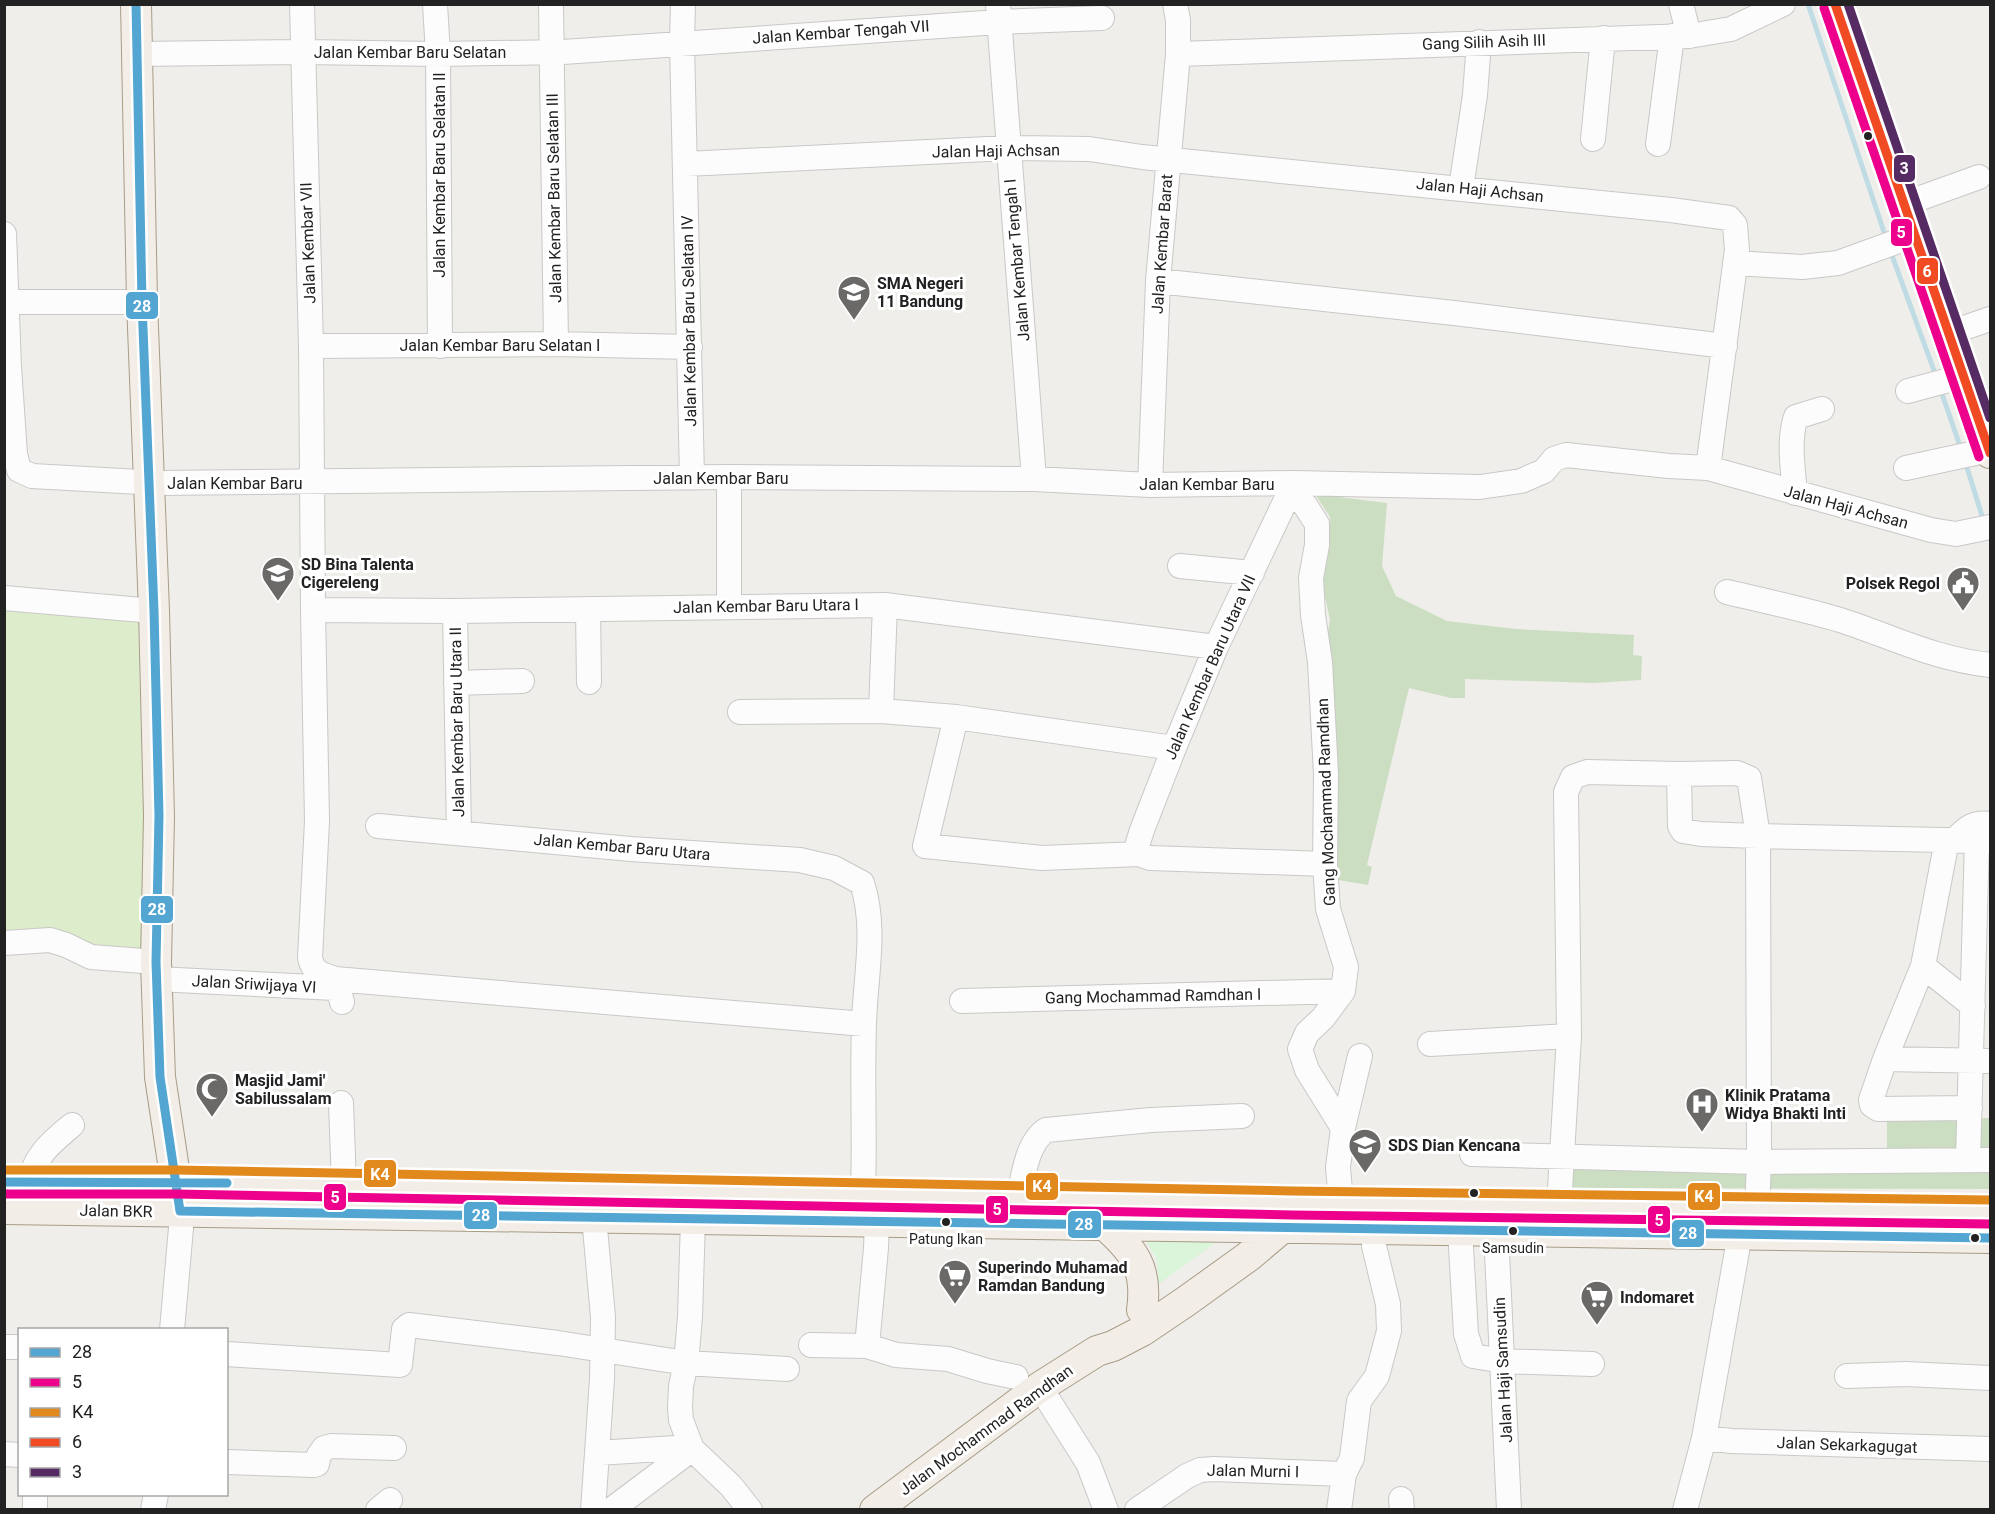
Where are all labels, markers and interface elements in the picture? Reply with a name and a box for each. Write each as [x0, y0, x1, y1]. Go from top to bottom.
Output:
street label: Jalan Kembar Tengah VII [752, 16, 930, 48]
street label: Gang Silih Asih III [1422, 30, 1546, 54]
street label: Jalan Kembar Baru Selatan [314, 43, 506, 62]
street label: Jalan Kembar Baru Selatan II [430, 72, 449, 278]
street label: Jalan Kembar Baru Selatan III [543, 93, 565, 303]
unlabelled marker [1862, 130, 1874, 142]
street label: Jalan Haji Achsan [932, 140, 1060, 162]
line badge: 3 [1893, 154, 1916, 183]
text: 3 [1899, 159, 1909, 178]
street label: Jalan Kembar Barat [1148, 173, 1176, 315]
street label: Jalan Haji Achsan [1415, 174, 1545, 206]
street label: Jalan Kembar Tengah I [1000, 178, 1034, 342]
street label: Jalan Kembar VII [296, 182, 320, 304]
street label: Jalan Kembar Baru Selatan IV [678, 215, 700, 427]
line badge: 5 [1890, 218, 1913, 247]
text: 5 [1896, 223, 1906, 242]
line badge: 6 [1916, 257, 1939, 285]
text: 6 [1922, 262, 1932, 281]
school or university icon: SMA Negeri 11 Bandung [836, 274, 872, 321]
place label: SMA Negeri 11 Bandung [877, 274, 964, 311]
line badge: 28 [125, 291, 159, 320]
text: 28 [133, 297, 151, 316]
street label: Jalan Kembar Baru Selatan I [400, 336, 600, 355]
street label: Jalan Kembar Baru [653, 469, 789, 488]
street label: Jalan Kembar Baru [167, 474, 303, 493]
street label: Jalan Kembar Baru [1139, 475, 1275, 494]
street label: Jalan Haji Achsan [1782, 481, 1910, 533]
school or university icon: SD Bina Talenta Cigereleng [260, 555, 296, 602]
place label: SD Bina Talenta Cigereleng [301, 555, 414, 592]
public building icon: Polsek Regol [1945, 565, 1981, 612]
street label: Jalan Kembar Baru Utara VII [1161, 572, 1259, 762]
place label: Polsek Regol [1846, 574, 1940, 593]
street label: Jalan Kembar Baru Utara I [673, 595, 859, 617]
street label: Jalan Kembar Baru Utara II [446, 627, 468, 817]
street label: Gang Mochammad Ramdhan [1313, 698, 1339, 906]
street label: Jalan Kembar Baru Utara [533, 830, 711, 864]
line badge: 28 [140, 895, 174, 924]
text: 28 [148, 900, 166, 919]
street label: Jalan Sriwijaya VI [191, 971, 317, 997]
street label: Gang Mochammad Ramdhan I [1045, 985, 1261, 1007]
mosque icon: Masjid Jami' Sabilussalam [194, 1071, 230, 1118]
place label: Masjid Jami' Sabilussalam [235, 1071, 332, 1108]
hospital icon: Klinik Pratama Widya Bhakti Inti [1684, 1086, 1720, 1133]
place label: Klinik Pratama Widya Bhakti Inti [1725, 1086, 1846, 1123]
school or university icon: SDS Dian Kencana [1347, 1127, 1383, 1174]
place label: SDS Dian Kencana [1388, 1136, 1521, 1155]
line badge: K4 [363, 1159, 397, 1188]
text: K4 [370, 1165, 390, 1184]
line badge: K4 [1025, 1172, 1059, 1201]
text: K4 [1032, 1177, 1052, 1196]
line badge: K4 [1687, 1182, 1721, 1211]
line badge: 5 [323, 1183, 347, 1211]
unlabelled marker [1468, 1187, 1480, 1199]
text: K4 [1694, 1187, 1714, 1206]
text: 5 [330, 1188, 340, 1207]
line badge: 5 [985, 1195, 1009, 1224]
text: 5 [992, 1200, 1002, 1219]
street label: Jalan BKR [79, 1201, 153, 1221]
line badge: 28 [463, 1201, 498, 1230]
line badge: 5 [1647, 1205, 1671, 1234]
text: 28 [472, 1206, 490, 1225]
line badge: 28 [1067, 1210, 1102, 1239]
text: 5 [1654, 1211, 1664, 1230]
text: 28 [1075, 1215, 1093, 1234]
marker: Patung Ikan [940, 1216, 952, 1228]
line badge: 28 [1671, 1219, 1705, 1248]
text: 28 [1679, 1224, 1697, 1243]
marker: Samsudin [1507, 1225, 1519, 1237]
place label: Patung Ikan [909, 1231, 983, 1247]
unlabelled marker [1969, 1232, 1981, 1244]
place label: Samsudin [1482, 1240, 1544, 1256]
supermarket icon: Superindo Muhamad Ramdan Bandung [937, 1258, 973, 1305]
place label: Superindo Muhamad Ramdan Bandung [978, 1258, 1127, 1295]
supermarket icon: Indomaret [1579, 1279, 1615, 1326]
place label: Indomaret [1620, 1288, 1694, 1307]
street label: Jalan Haji Samsudin [1490, 1297, 1516, 1443]
legend [18, 1328, 228, 1496]
text: 28 [72, 1341, 92, 1362]
street label: Jalan Mochammad Ramdhan [896, 1361, 1076, 1499]
text: 5 [72, 1371, 82, 1392]
text: K4 [72, 1401, 93, 1422]
text: 6 [72, 1431, 82, 1452]
street label: Jalan Sekarkagugat [1776, 1433, 1918, 1457]
text: 3 [72, 1461, 82, 1482]
street label: Jalan Murni I [1207, 1461, 1299, 1481]

